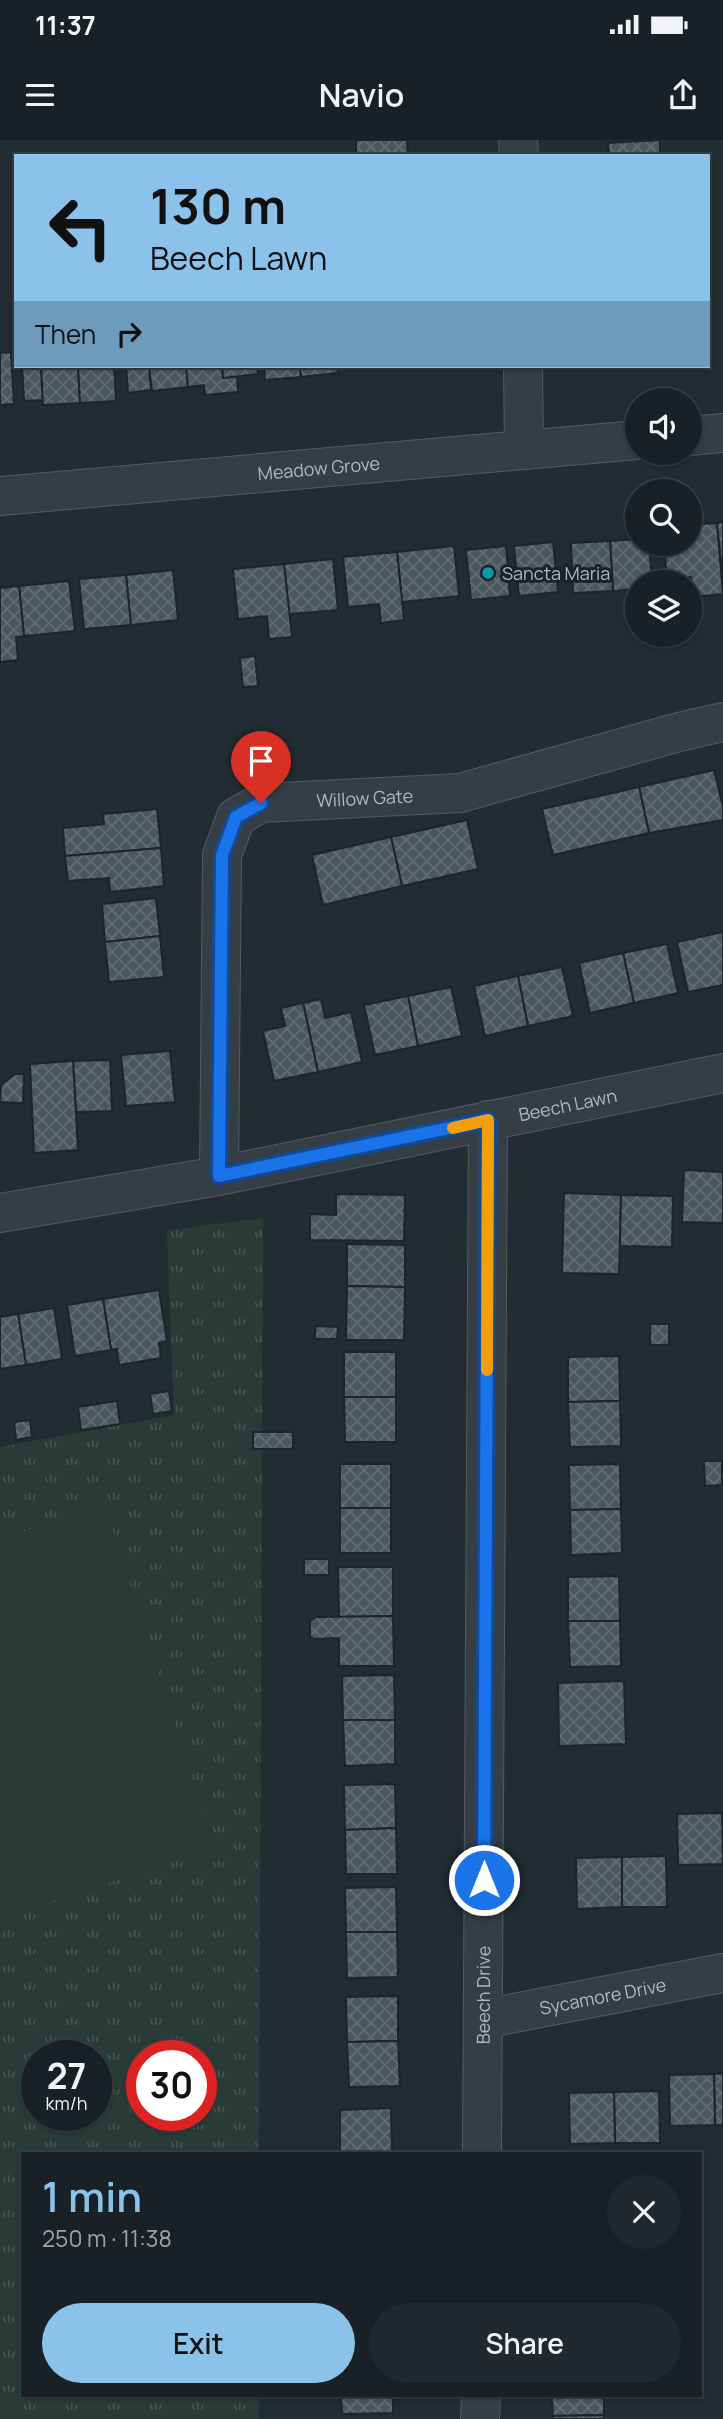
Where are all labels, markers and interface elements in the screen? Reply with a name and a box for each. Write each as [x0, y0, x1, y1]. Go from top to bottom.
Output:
text: 11:37 [35, 7, 96, 43]
text: Navio [319, 73, 404, 117]
icon: menu [21, 76, 59, 114]
icon: share [664, 76, 702, 114]
text: 130 m [150, 172, 286, 239]
icon: left [35, 182, 126, 273]
text: Beech Lawn [150, 236, 327, 280]
icon: right [110, 315, 148, 353]
text: Then [35, 316, 96, 352]
map controls [625, 388, 702, 647]
button: sound [625, 388, 702, 465]
street label: Meadow Grove [257, 451, 381, 485]
button: search [625, 479, 702, 556]
place label: Sancta Maria [502, 561, 610, 585]
marker: Sancta Maria [480, 565, 496, 581]
button: layers [625, 570, 702, 647]
pin [231, 731, 291, 803]
icon: arrive [242, 742, 280, 780]
street label: Willow Gate [316, 783, 414, 812]
street label: Beech Lawn [516, 1083, 619, 1126]
position arrow [447, 1843, 521, 1917]
street label: Beech Drive [471, 1946, 495, 2044]
street label: Sycamore Drive [537, 1972, 668, 2020]
speed limit sign: 30 [126, 2040, 217, 2131]
text: 27 [47, 2052, 86, 2100]
text: km/h [46, 2091, 87, 2115]
text: 1 min [42, 2167, 142, 2225]
button: close [607, 2175, 681, 2249]
text: 250 m · 11:38 [42, 2222, 172, 2254]
button: Exit [42, 2303, 355, 2383]
button: Share [369, 2303, 681, 2383]

